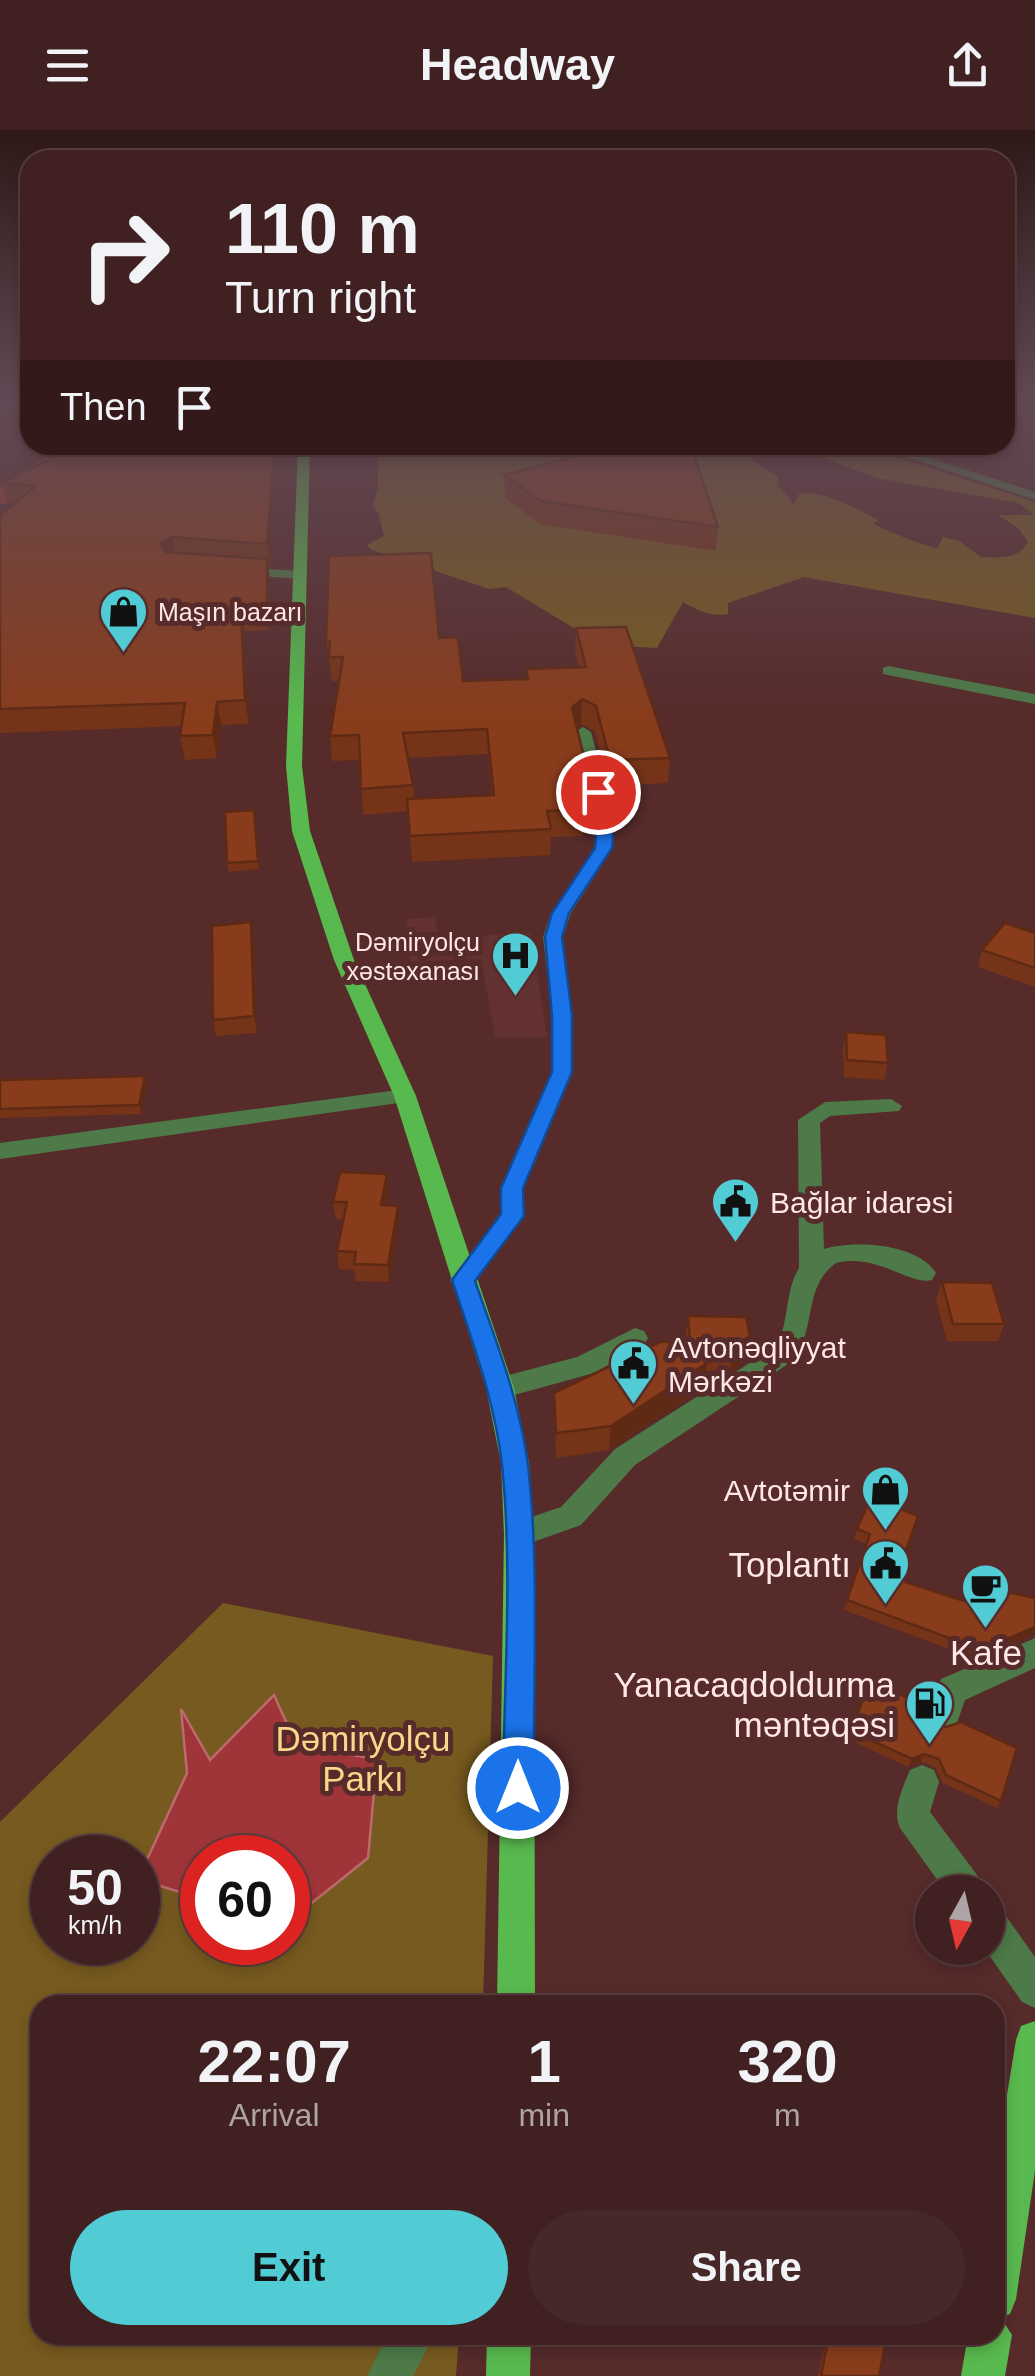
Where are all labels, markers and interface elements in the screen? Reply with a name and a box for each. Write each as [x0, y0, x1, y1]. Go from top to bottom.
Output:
icon: menu [40, 38, 95, 93]
icon: share [940, 38, 995, 93]
text: Headway [420, 39, 615, 90]
icon: right [60, 190, 190, 320]
text: 110 m [225, 190, 420, 268]
text: Turn right [225, 272, 416, 323]
icon: arrive [167, 380, 222, 435]
text: Then [60, 386, 147, 428]
shop icon: Maşın bazarı [97, 586, 149, 654]
place label: Maşın bazarı [158, 598, 303, 626]
pin [556, 750, 641, 835]
icon: arrive [571, 765, 626, 820]
place label: Dəmiryolçu xəstəxanası [347, 928, 480, 985]
hospital icon: Dəmiryolçu xəstəxanası [489, 930, 541, 998]
public building icon: Bağlar idarəsi [709, 1176, 761, 1244]
place label: Bağlar idarəsi [770, 1186, 953, 1219]
place label: Avtonəqliyyat Mərkəzi [668, 1331, 847, 1398]
public building icon: Avtonəqliyyat Mərkəzi [607, 1338, 659, 1406]
shop icon: Avtotəmir [859, 1464, 911, 1532]
place label: Avtotəmir [724, 1474, 850, 1507]
public building icon: Toplantı [860, 1538, 912, 1606]
place label: Toplantı [728, 1545, 851, 1584]
cafe icon: Kafe [960, 1562, 1012, 1630]
place label: Kafe [950, 1633, 1022, 1672]
place label: Yanacaqdoldurma məntəqəsi [614, 1665, 896, 1744]
fuel station icon: Yanacaqdoldurma məntəqəsi [904, 1678, 956, 1746]
park label: Dəmiryolçu Parkı [275, 1719, 451, 1798]
position arrow [466, 1736, 570, 1840]
speed limit sign: 60 [180, 1835, 310, 1965]
text: 50 [67, 1860, 123, 1916]
north arrow [915, 1875, 1005, 1965]
map controls [915, 1875, 1005, 1965]
text: km/h [68, 1911, 122, 1939]
text: 22:07 [197, 2028, 351, 2095]
text: 1 [527, 2028, 561, 2095]
text: 320 [737, 2028, 838, 2095]
text: Arrival [229, 2097, 320, 2133]
text: min [518, 2097, 570, 2133]
text: m [774, 2097, 801, 2133]
button: Exit [70, 2210, 508, 2325]
button: Share [528, 2210, 965, 2325]

